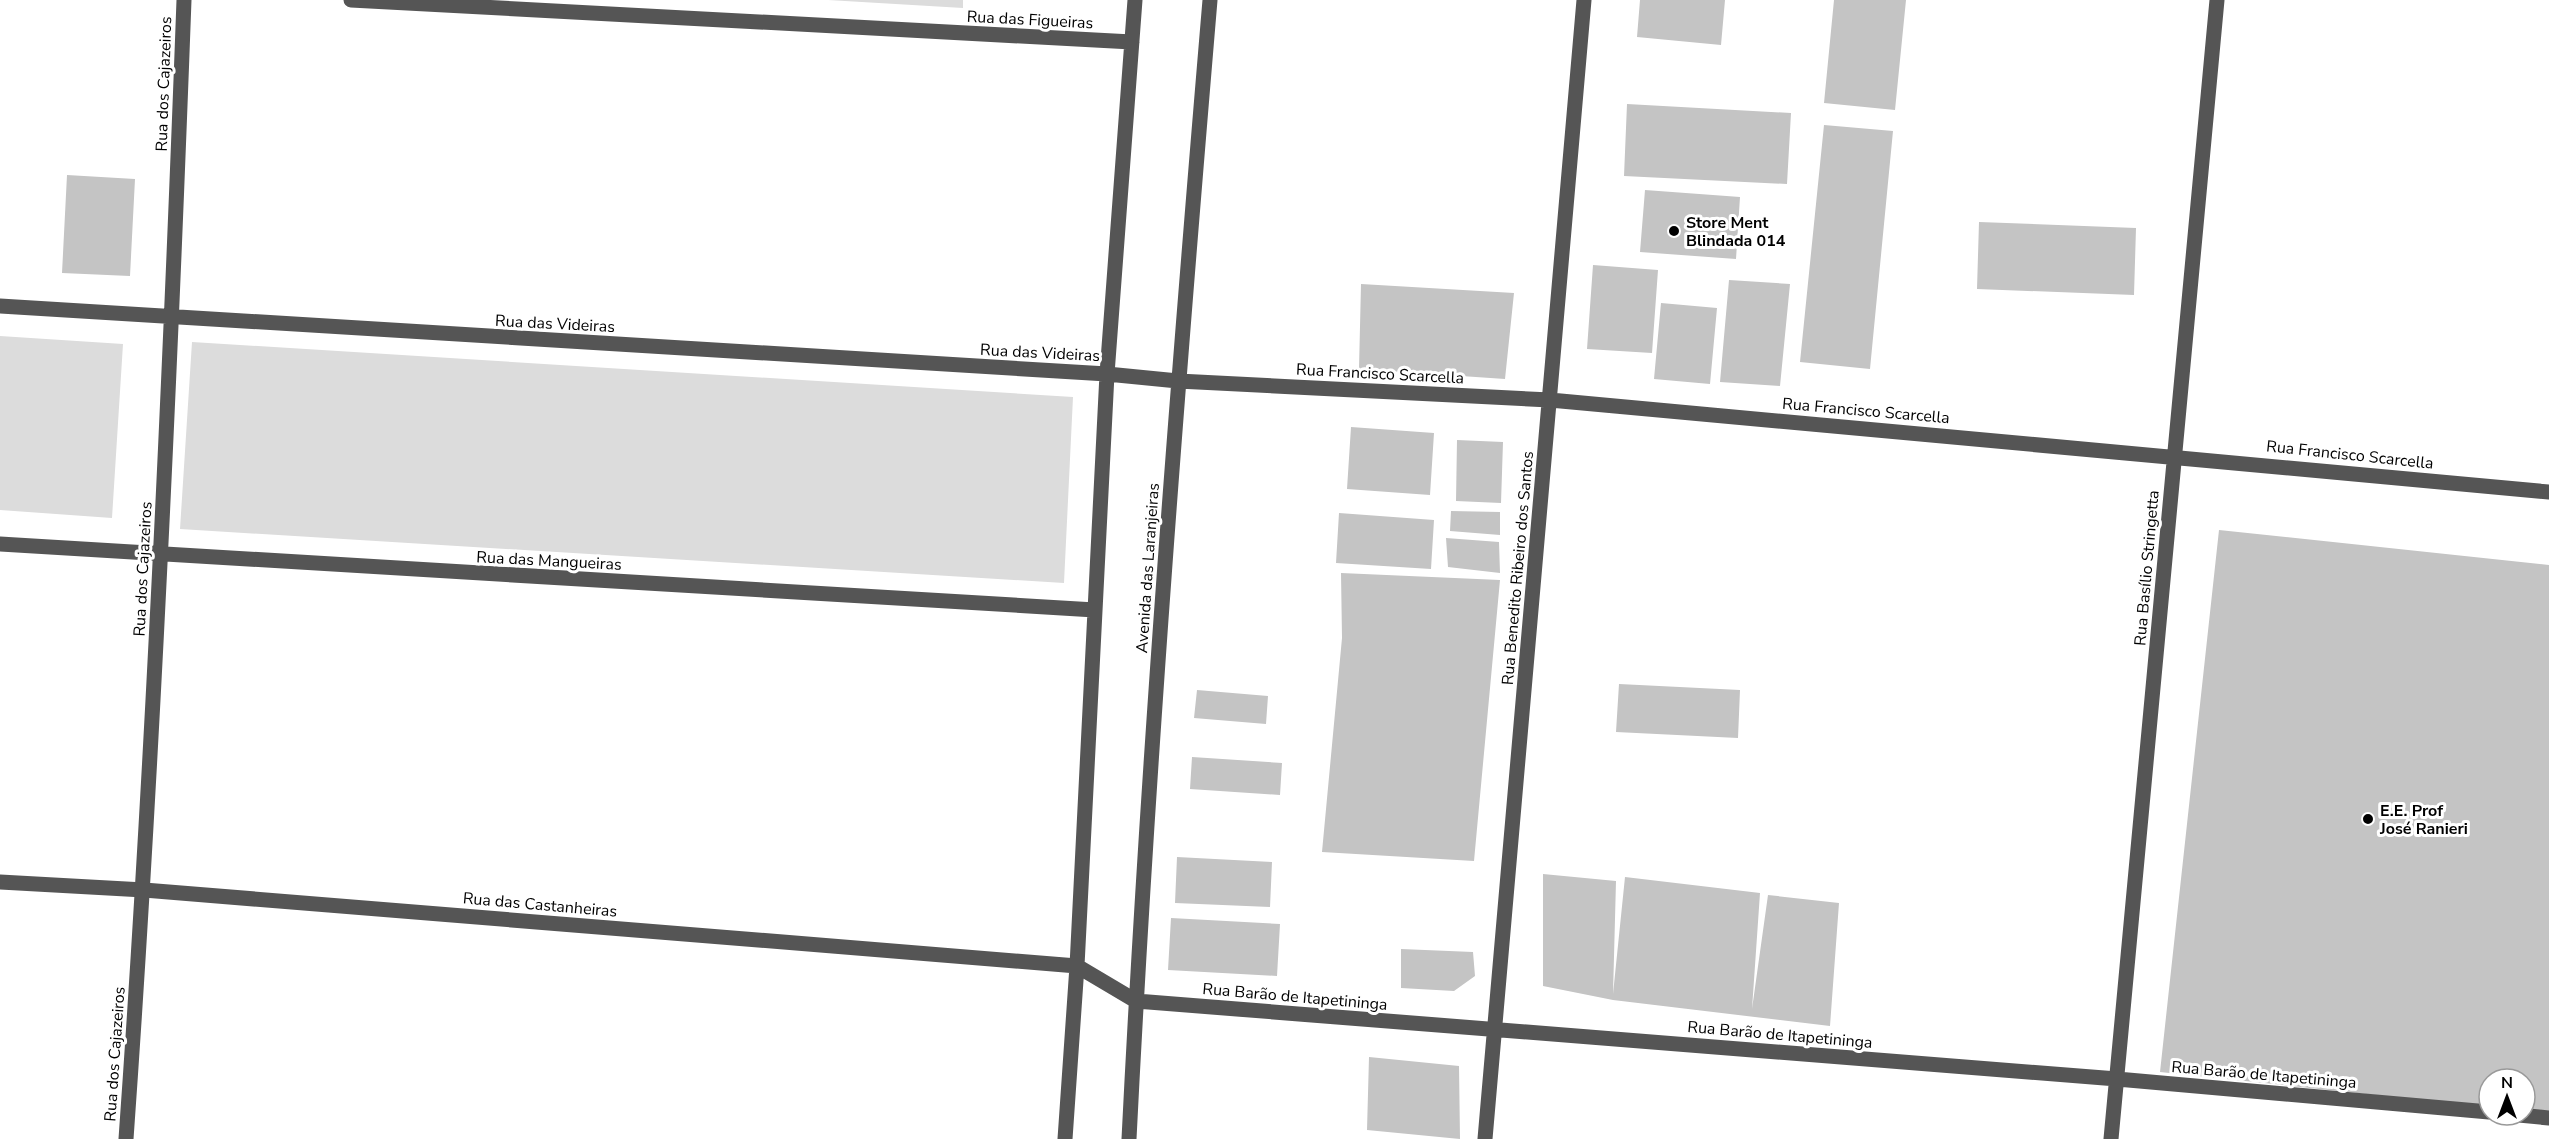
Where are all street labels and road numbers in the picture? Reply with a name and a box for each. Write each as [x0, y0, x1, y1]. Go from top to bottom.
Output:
street label: Rua das Figueiras [966, 6, 1094, 34]
street label: Rua dos Cajazeiros [151, 16, 177, 152]
street label: Rua das Videiras [494, 310, 615, 338]
street label: Rua das Videiras [979, 339, 1100, 367]
street label: Rua Francisco Scarcella [1295, 359, 1464, 389]
street label: Rua Francisco Scarcella [1781, 393, 1951, 429]
street label: Rua Francisco Scarcella [2265, 435, 2435, 475]
street label: Rua Benedito Ribeiro dos Santos [1497, 450, 1539, 686]
street label: Avenida das Laranjeiras [1131, 482, 1165, 654]
street label: Rua Basílio Stringetta [2129, 489, 2165, 647]
street label: Rua dos Cajazeiros [128, 501, 158, 637]
street label: Rua das Mangueiras [476, 546, 622, 576]
street label: Rua das Castanheiras [462, 887, 618, 923]
street label: Rua Barão de Itapetininga [1201, 978, 1388, 1016]
street label: Rua dos Cajazeiros [99, 986, 131, 1122]
street label: Rua Barão de Itapetininga [1686, 1016, 1873, 1054]
street label: Rua Barão de Itapetininga [2170, 1056, 2357, 1094]

